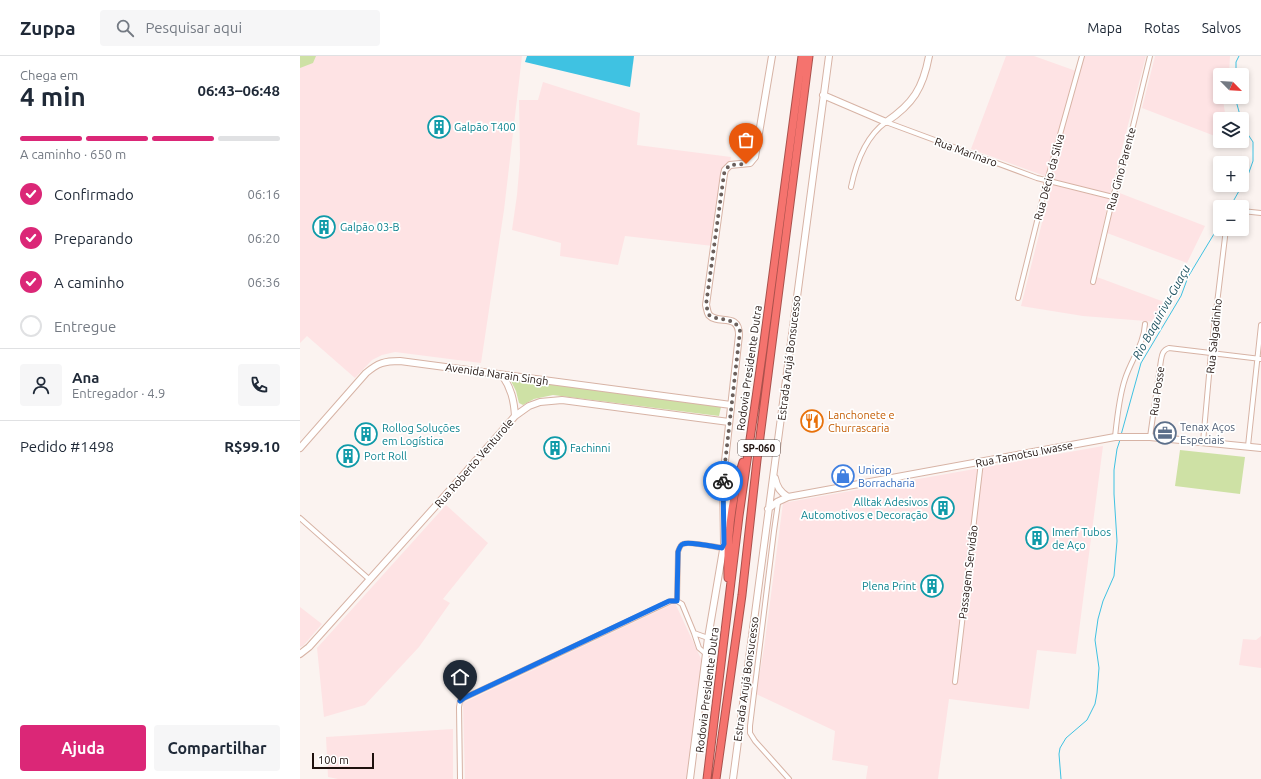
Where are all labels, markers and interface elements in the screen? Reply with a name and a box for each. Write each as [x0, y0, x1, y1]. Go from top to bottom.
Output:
search box [100, 10, 380, 46]
text: Zuppa [20, 17, 76, 39]
icon: search [114, 17, 136, 39]
text: Pesquisar aqui [146, 19, 242, 36]
text: Mapa [1087, 20, 1122, 36]
text: Rotas [1144, 20, 1180, 36]
text: Salvos [1202, 20, 1241, 36]
text: Chega em [20, 68, 78, 82]
north arrow [1213, 68, 1249, 104]
map controls [1213, 68, 1249, 236]
text: 4 min [20, 82, 86, 111]
text: 06:43–06:48 [197, 82, 280, 99]
button: layers [1213, 112, 1249, 148]
building icon: Galpão T400 [426, 114, 452, 140]
place label: Galpão T400 [454, 121, 516, 133]
pin [729, 123, 763, 164]
street label: Rua Gino Parente [1104, 126, 1138, 212]
icon: bag [735, 129, 757, 151]
street label: Rua Décio da Silva [1032, 133, 1066, 221]
street label: Rua Marinaro [933, 135, 999, 169]
text: A caminho · 650 m [20, 147, 126, 161]
button: + [1213, 156, 1249, 192]
icon: check [20, 183, 42, 205]
text: Confirmado [54, 186, 134, 203]
text: 06:16 [247, 187, 280, 201]
button: − [1213, 200, 1249, 236]
building icon: Galpão 03-B [311, 214, 337, 240]
place label: Galpão 03-B [340, 221, 399, 233]
icon: check [20, 227, 42, 249]
text: Preparando [54, 230, 133, 247]
text: 06:20 [247, 231, 280, 245]
water label: Rio Baquirivu-Guaçu [1130, 262, 1193, 361]
icon: check [20, 271, 42, 293]
text: A caminho [54, 274, 124, 291]
text: 06:36 [247, 275, 280, 289]
street label: Estrada Arujá Bonsucesso [775, 295, 803, 421]
street label: Rua Salgadinho [1204, 298, 1224, 374]
street label: Rodovia Presidente Dutra [734, 305, 764, 431]
text: Entregue [54, 318, 116, 335]
street label: Avenida Narain Singh [445, 361, 549, 387]
button: person [20, 364, 62, 406]
button: phone [238, 364, 280, 406]
street label: Rua Posse [1148, 365, 1166, 417]
text: Ana [72, 369, 99, 386]
text: Entregador · 4.9 [72, 386, 165, 400]
restaurant icon: Lanchonete e Churrascaria [799, 408, 825, 434]
place label: Lanchonete e Churrascaria [828, 409, 895, 434]
street label: Rua Roberto Venturole [432, 416, 516, 510]
office icon: Tenax Aços Especiais [1152, 420, 1178, 446]
building icon: Rollog Soluções em Logística [353, 421, 379, 447]
place label: Tenax Aços Especiais [1180, 421, 1235, 446]
place label: Rollog Soluções em Logística [382, 422, 460, 447]
building icon: Fachinni [542, 435, 568, 461]
text: Pedido #1498 [20, 438, 114, 455]
text: R$99.10 [224, 438, 280, 455]
street label: Rua Tamotsu Iwasse [974, 439, 1074, 469]
road number: SP-060 [738, 440, 780, 456]
place label: Fachinni [570, 442, 610, 454]
building icon: Port Roll [335, 443, 361, 469]
place label: Port Roll [364, 450, 407, 462]
courier [703, 461, 743, 501]
shop icon: Unicap Borracharia [830, 463, 856, 489]
place label: Unicap Borracharia [858, 464, 915, 489]
icon: bike [712, 470, 734, 492]
building icon: Alltak Adesivos Automotivos e Decoração [930, 495, 956, 521]
place label: Alltak Adesivos Automotivos e Decoração [801, 496, 928, 521]
street label: Passagem Servidão [956, 524, 980, 620]
building icon: Imerf Tubos de Aço [1024, 525, 1050, 551]
place label: Imerf Tubos de Aço [1052, 526, 1111, 551]
building icon: Plena Print [919, 573, 945, 599]
place label: Plena Print [862, 580, 917, 592]
street label: Estrada Arujá Bonsucesso [731, 616, 761, 742]
street label: Rodovia Presidente Dutra [693, 627, 721, 753]
pin [443, 660, 477, 701]
icon: home [449, 666, 471, 688]
button: Ajuda [20, 725, 146, 771]
button: Compartilhar [154, 725, 280, 771]
scale bar [312, 751, 374, 770]
text: 100 m [318, 754, 349, 766]

